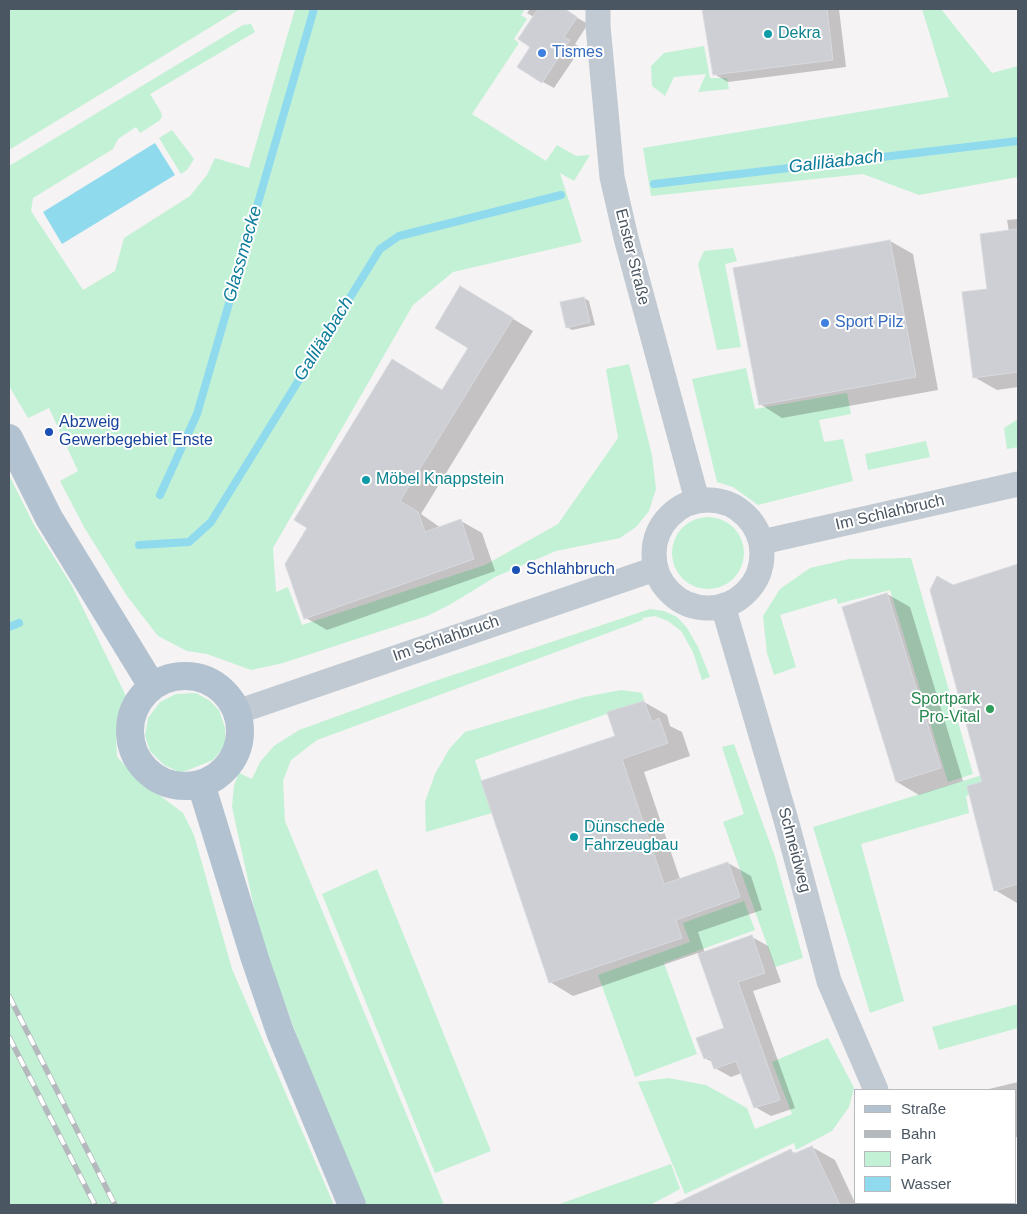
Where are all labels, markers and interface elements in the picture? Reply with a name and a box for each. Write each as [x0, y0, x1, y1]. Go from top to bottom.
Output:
place label: Dekra [778, 24, 821, 44]
marker: Dekra [762, 28, 774, 40]
place label: Tismes [552, 43, 603, 63]
marker: Tismes [536, 47, 548, 59]
water label: Galiläabach [788, 145, 884, 179]
water label: Glassmecke [219, 203, 267, 305]
street label: Enster Straße [611, 207, 653, 307]
water label: Galiläabach [290, 293, 358, 385]
place label: Sport Pilz [835, 313, 903, 333]
marker: Sport Pilz [819, 317, 831, 329]
place label: Abzweig Gewerbegebiet Enste [59, 413, 213, 451]
marker: Abzweig Gewerbegebiet Enste [43, 426, 55, 438]
place label: Möbel Knappstein [376, 470, 504, 490]
marker: Möbel Knappstein [360, 474, 372, 486]
street label: Im Schlahbruch [834, 491, 946, 535]
place label: Schlahbruch [526, 560, 615, 580]
marker: Schlahbruch [510, 564, 522, 576]
street label: Im Schlahbruch [390, 612, 502, 666]
place label: Sportpark Pro-Vital [911, 690, 980, 728]
marker: Sportpark Pro-Vital [984, 703, 996, 715]
street label: Schneidweg [773, 805, 815, 895]
place label: Dünschede Fahrzeugbau [584, 818, 678, 856]
marker: Dünschede Fahrzeugbau [568, 831, 580, 843]
legend [854, 1089, 1017, 1204]
text: Straße [901, 1100, 946, 1117]
text: Bahn [901, 1125, 936, 1142]
text: Park [901, 1150, 932, 1167]
text: Wasser [901, 1175, 951, 1192]

